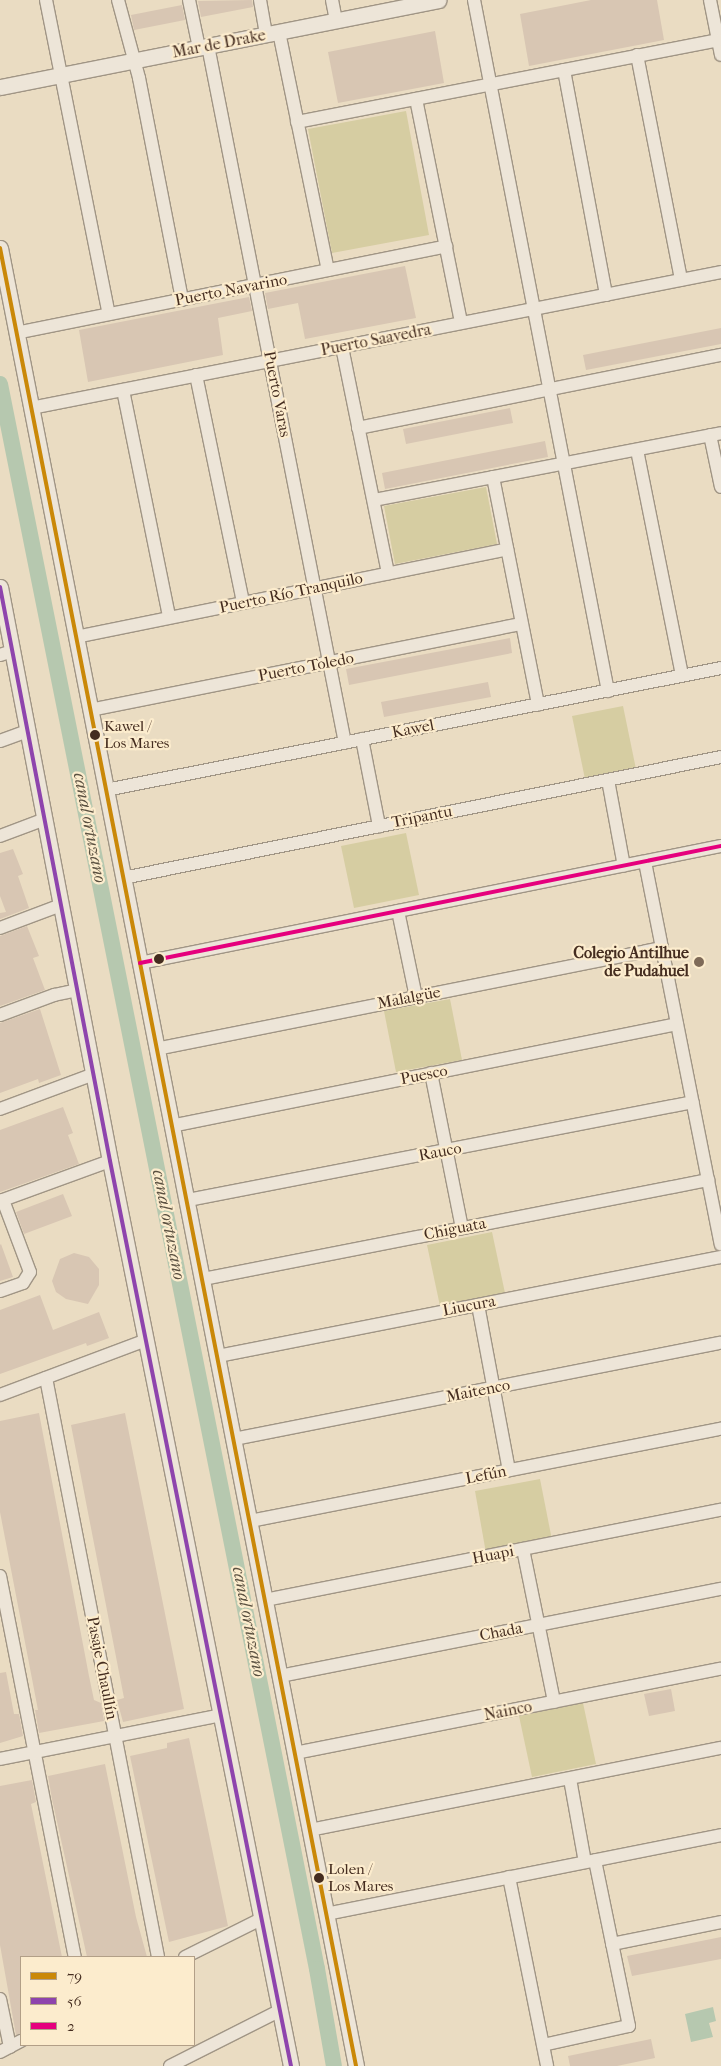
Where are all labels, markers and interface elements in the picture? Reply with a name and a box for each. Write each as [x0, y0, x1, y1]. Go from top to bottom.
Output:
street label: Mar de Drake [171, 26, 267, 62]
street label: Puerto Navarino [173, 270, 289, 310]
street label: Puerto Saavedra [319, 320, 433, 360]
street label: Puerto Varas [259, 349, 295, 439]
street label: Puerto Río Tranquilo [218, 568, 364, 618]
street label: Puerto Toledo [257, 648, 355, 686]
street label: Kawel [390, 715, 436, 743]
place label: Kawel / Los Mares [104, 717, 169, 752]
marker: Kawel / Los Mares [90, 730, 100, 740]
water label: canal ortuzano [68, 771, 110, 885]
street label: Tripantu [390, 802, 454, 832]
place label: Colegio Antilhue de Pudahuel [573, 943, 689, 981]
unlabelled marker [154, 954, 164, 964]
marker: Colegio Antilhue de Pudahuel [693, 956, 705, 968]
street label: Malalgüe [376, 982, 442, 1014]
street label: Puesco [399, 1061, 449, 1089]
street label: Rauco [417, 1138, 463, 1166]
water label: canal ortuzano [147, 1168, 189, 1282]
street label: Chiguata [422, 1214, 488, 1244]
street label: Liucura [441, 1291, 497, 1321]
street label: Maitenco [444, 1375, 512, 1407]
street label: Lefún [464, 1462, 508, 1488]
street label: Huapi [470, 1542, 516, 1568]
water label: canal ortuzano [227, 1565, 269, 1679]
street label: Pasaje Chaullín [83, 1615, 121, 1721]
street label: Chada [478, 1618, 524, 1646]
street label: Nainco [482, 1697, 534, 1725]
place label: Lolen / Los Mares [328, 1860, 393, 1895]
marker: Lolen / Los Mares [314, 1873, 324, 1883]
legend [20, 1956, 195, 2046]
text: 79 [67, 1967, 82, 1985]
text: 56 [67, 1992, 82, 2010]
text: 2 [67, 2017, 75, 2035]

